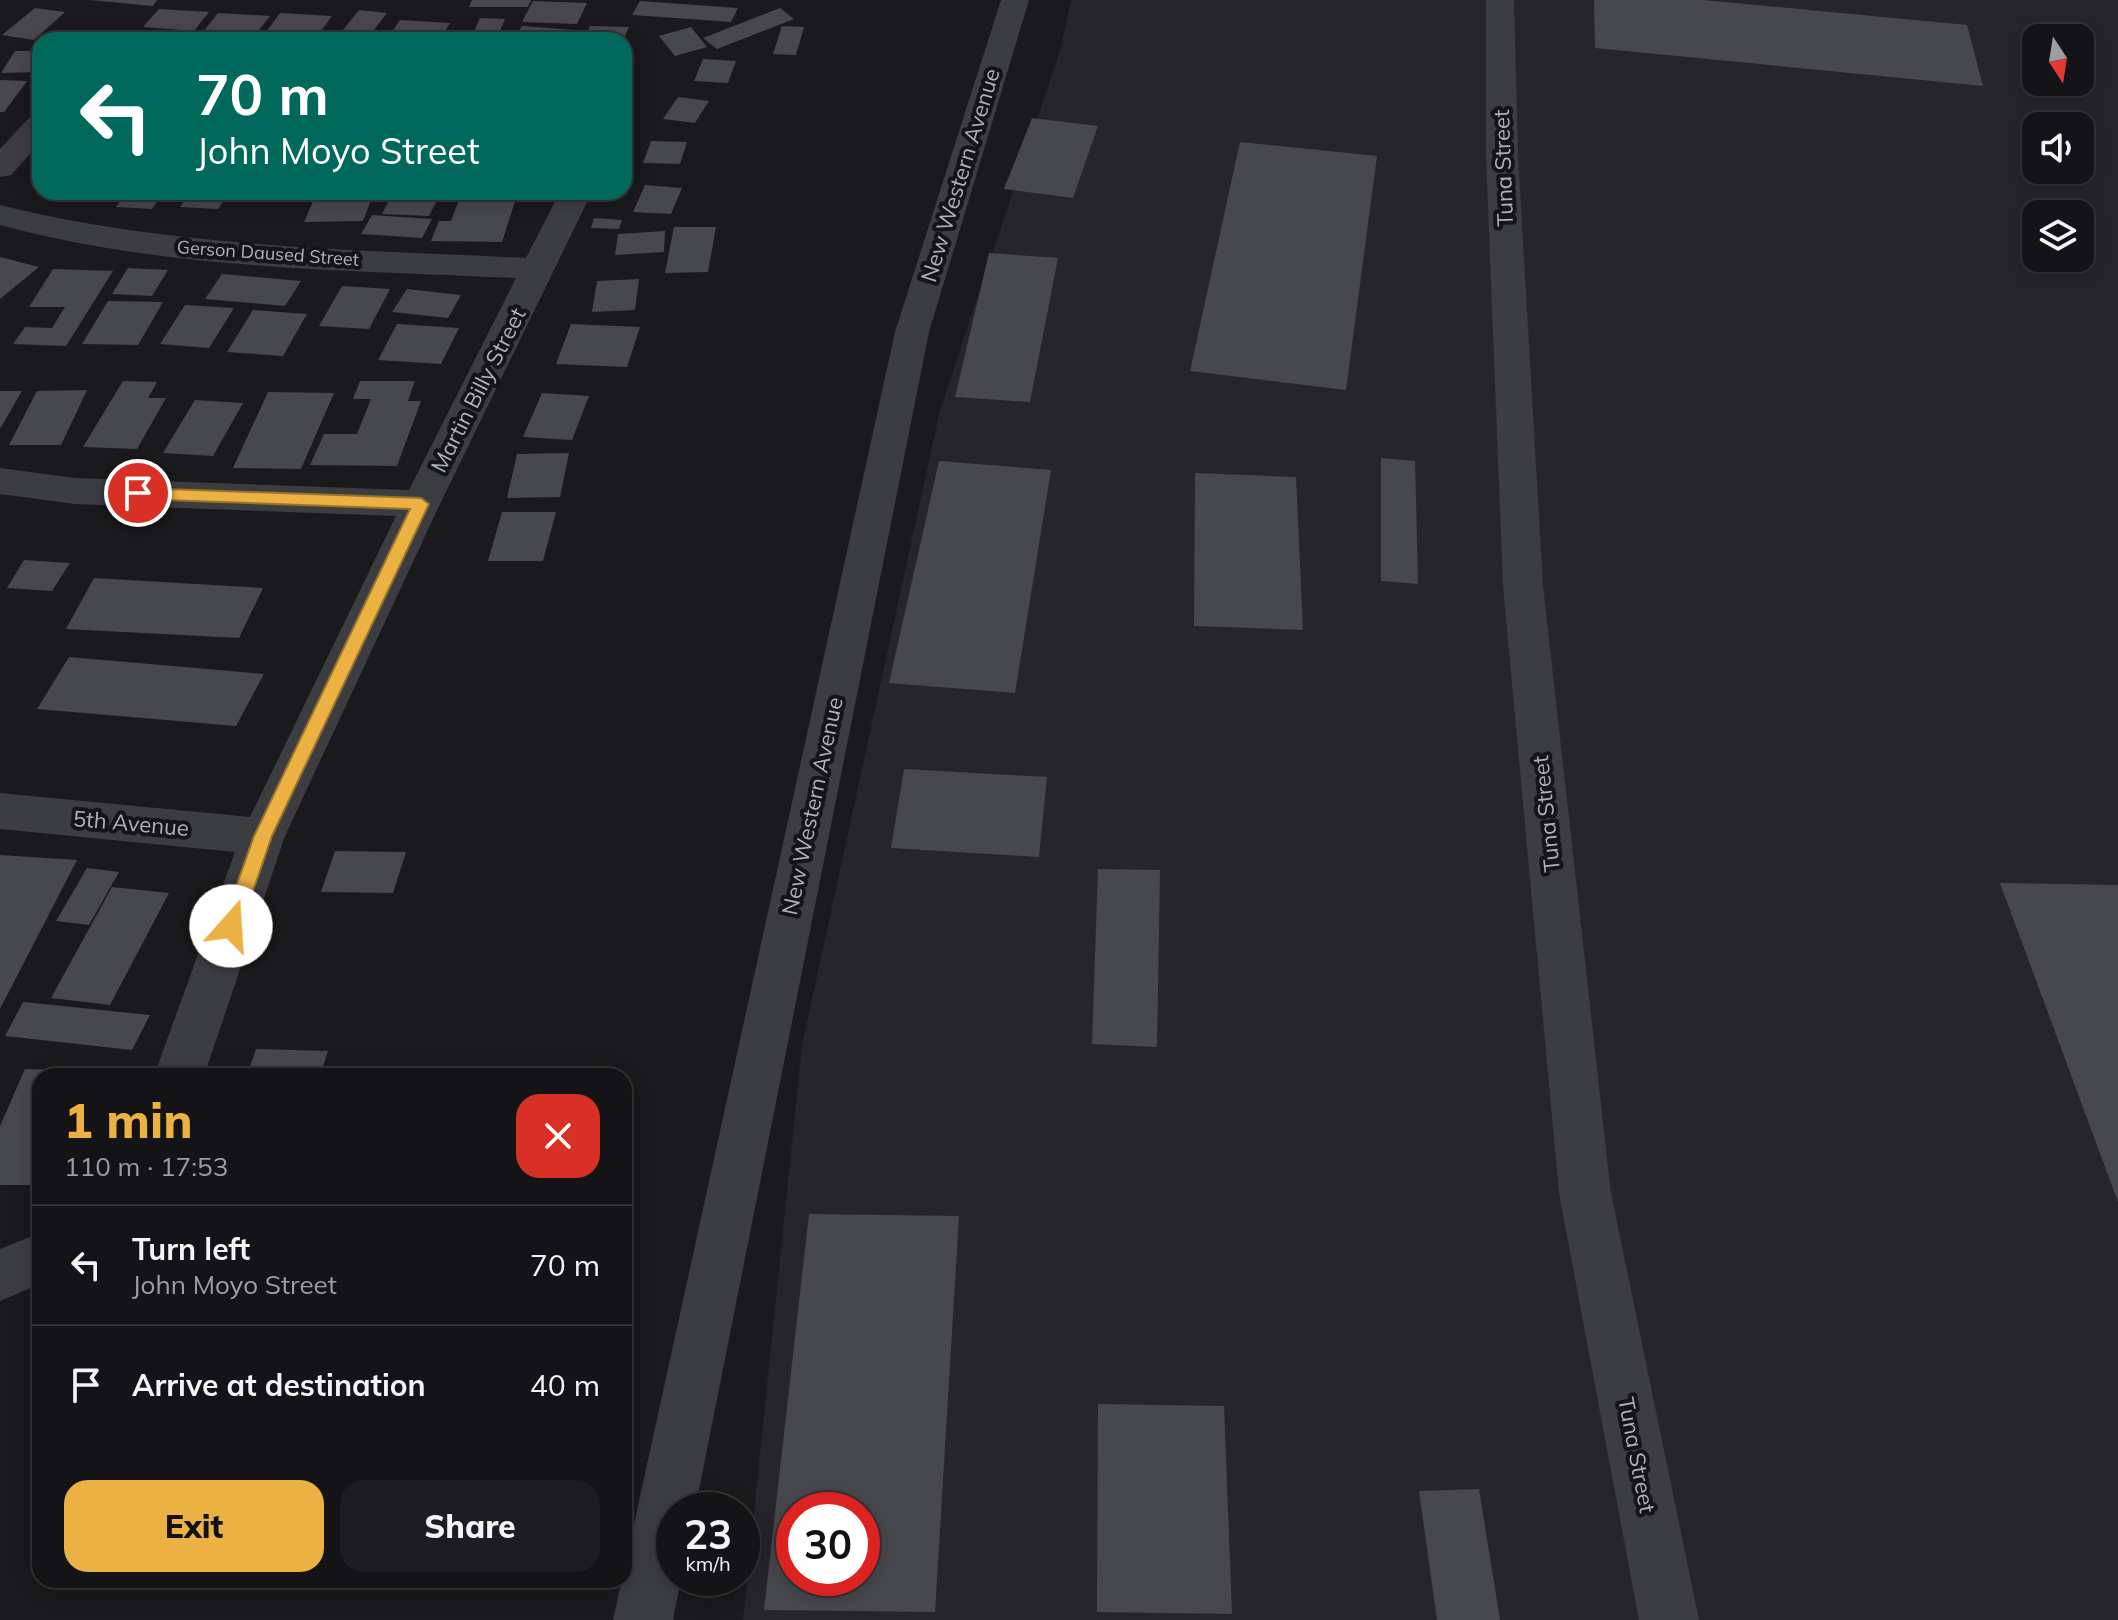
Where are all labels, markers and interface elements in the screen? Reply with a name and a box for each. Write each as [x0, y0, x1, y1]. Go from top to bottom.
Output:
north arrow [2022, 24, 2094, 96]
map controls [2022, 24, 2094, 272]
text: 70 m [196, 59, 329, 129]
icon: left [64, 64, 168, 168]
street label: New Western Avenue [914, 65, 1006, 285]
street label: Tuna Street [1487, 109, 1519, 227]
button: sound [2022, 112, 2094, 184]
text: John Moyo Street [196, 128, 480, 173]
button: layers [2022, 200, 2094, 272]
street label: Gerson Daused Street [176, 235, 360, 271]
street label: Martin Billy Street [424, 303, 532, 477]
pin [104, 459, 172, 527]
icon: arrive [116, 471, 160, 515]
street label: New Western Avenue [775, 695, 849, 917]
street label: Tuna Street [1526, 754, 1566, 874]
street label: 5th Avenue [72, 804, 190, 842]
position arrow [189, 884, 273, 968]
text: 1 min [64, 1090, 193, 1150]
button: close [516, 1094, 600, 1178]
text: 110 m · 17:53 [64, 1150, 228, 1183]
text: Turn left [132, 1230, 250, 1268]
icon: left [64, 1243, 108, 1287]
text: 70 m [530, 1246, 600, 1284]
text: John Moyo Street [132, 1268, 337, 1301]
icon: arrive [64, 1363, 108, 1407]
text: Arrive at destination [132, 1366, 426, 1404]
text: 40 m [530, 1366, 600, 1404]
street label: Tuna Street [1612, 1395, 1662, 1515]
button: Exit [64, 1480, 324, 1572]
button: Share [340, 1480, 600, 1572]
speed limit sign: 30 [776, 1492, 880, 1596]
text: 23 [684, 1509, 732, 1559]
text: km/h [685, 1551, 731, 1576]

